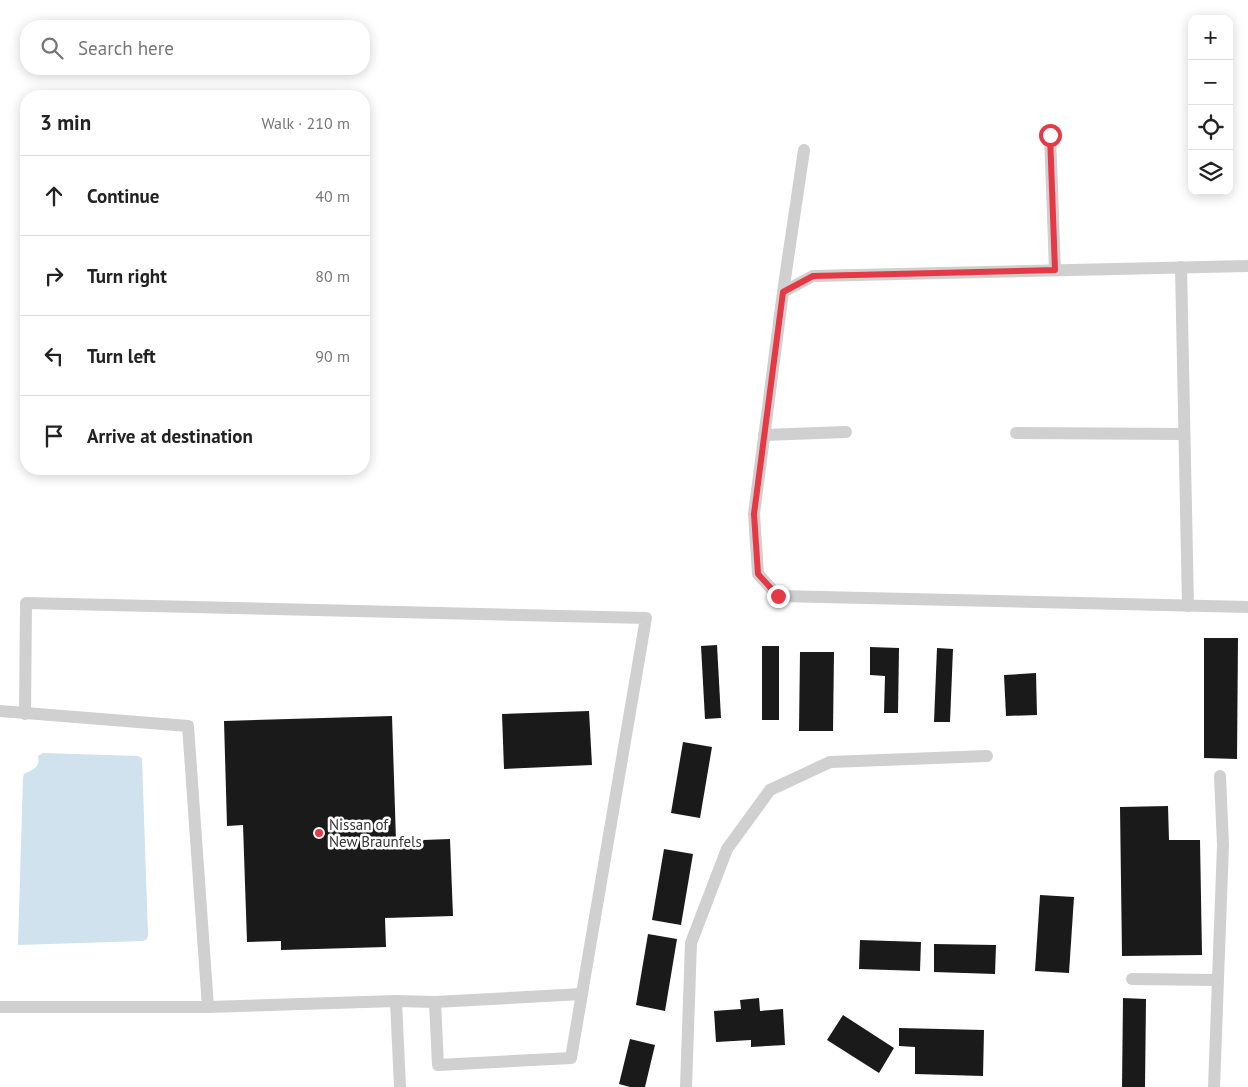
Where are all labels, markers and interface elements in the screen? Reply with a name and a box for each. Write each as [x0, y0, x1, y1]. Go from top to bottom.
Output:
map controls [1188, 15, 1233, 195]
button: + [1188, 15, 1233, 60]
search box [20, 20, 370, 75]
icon: search [38, 34, 66, 62]
text: Search here [78, 36, 174, 60]
button: − [1188, 60, 1233, 105]
button: locate [1188, 105, 1233, 150]
text: 3 min [40, 109, 91, 136]
text: Walk · 210 m [261, 113, 350, 133]
route start [1039, 124, 1062, 147]
button: layers [1188, 150, 1233, 195]
icon: ahead [40, 182, 68, 210]
text: Continue [87, 184, 159, 208]
text: 40 m [315, 186, 350, 206]
icon: right [40, 262, 68, 290]
text: Turn right [87, 264, 167, 288]
text: 80 m [315, 266, 350, 286]
icon: left [40, 342, 68, 370]
text: Turn left [87, 344, 156, 368]
text: 90 m [315, 346, 350, 366]
icon: arrive [40, 422, 68, 450]
text: Arrive at destination [87, 424, 253, 448]
route end [767, 585, 790, 608]
place label: Nissan of New Braunfels [329, 815, 422, 851]
marker: Nissan of New Braunfels [313, 827, 325, 839]

